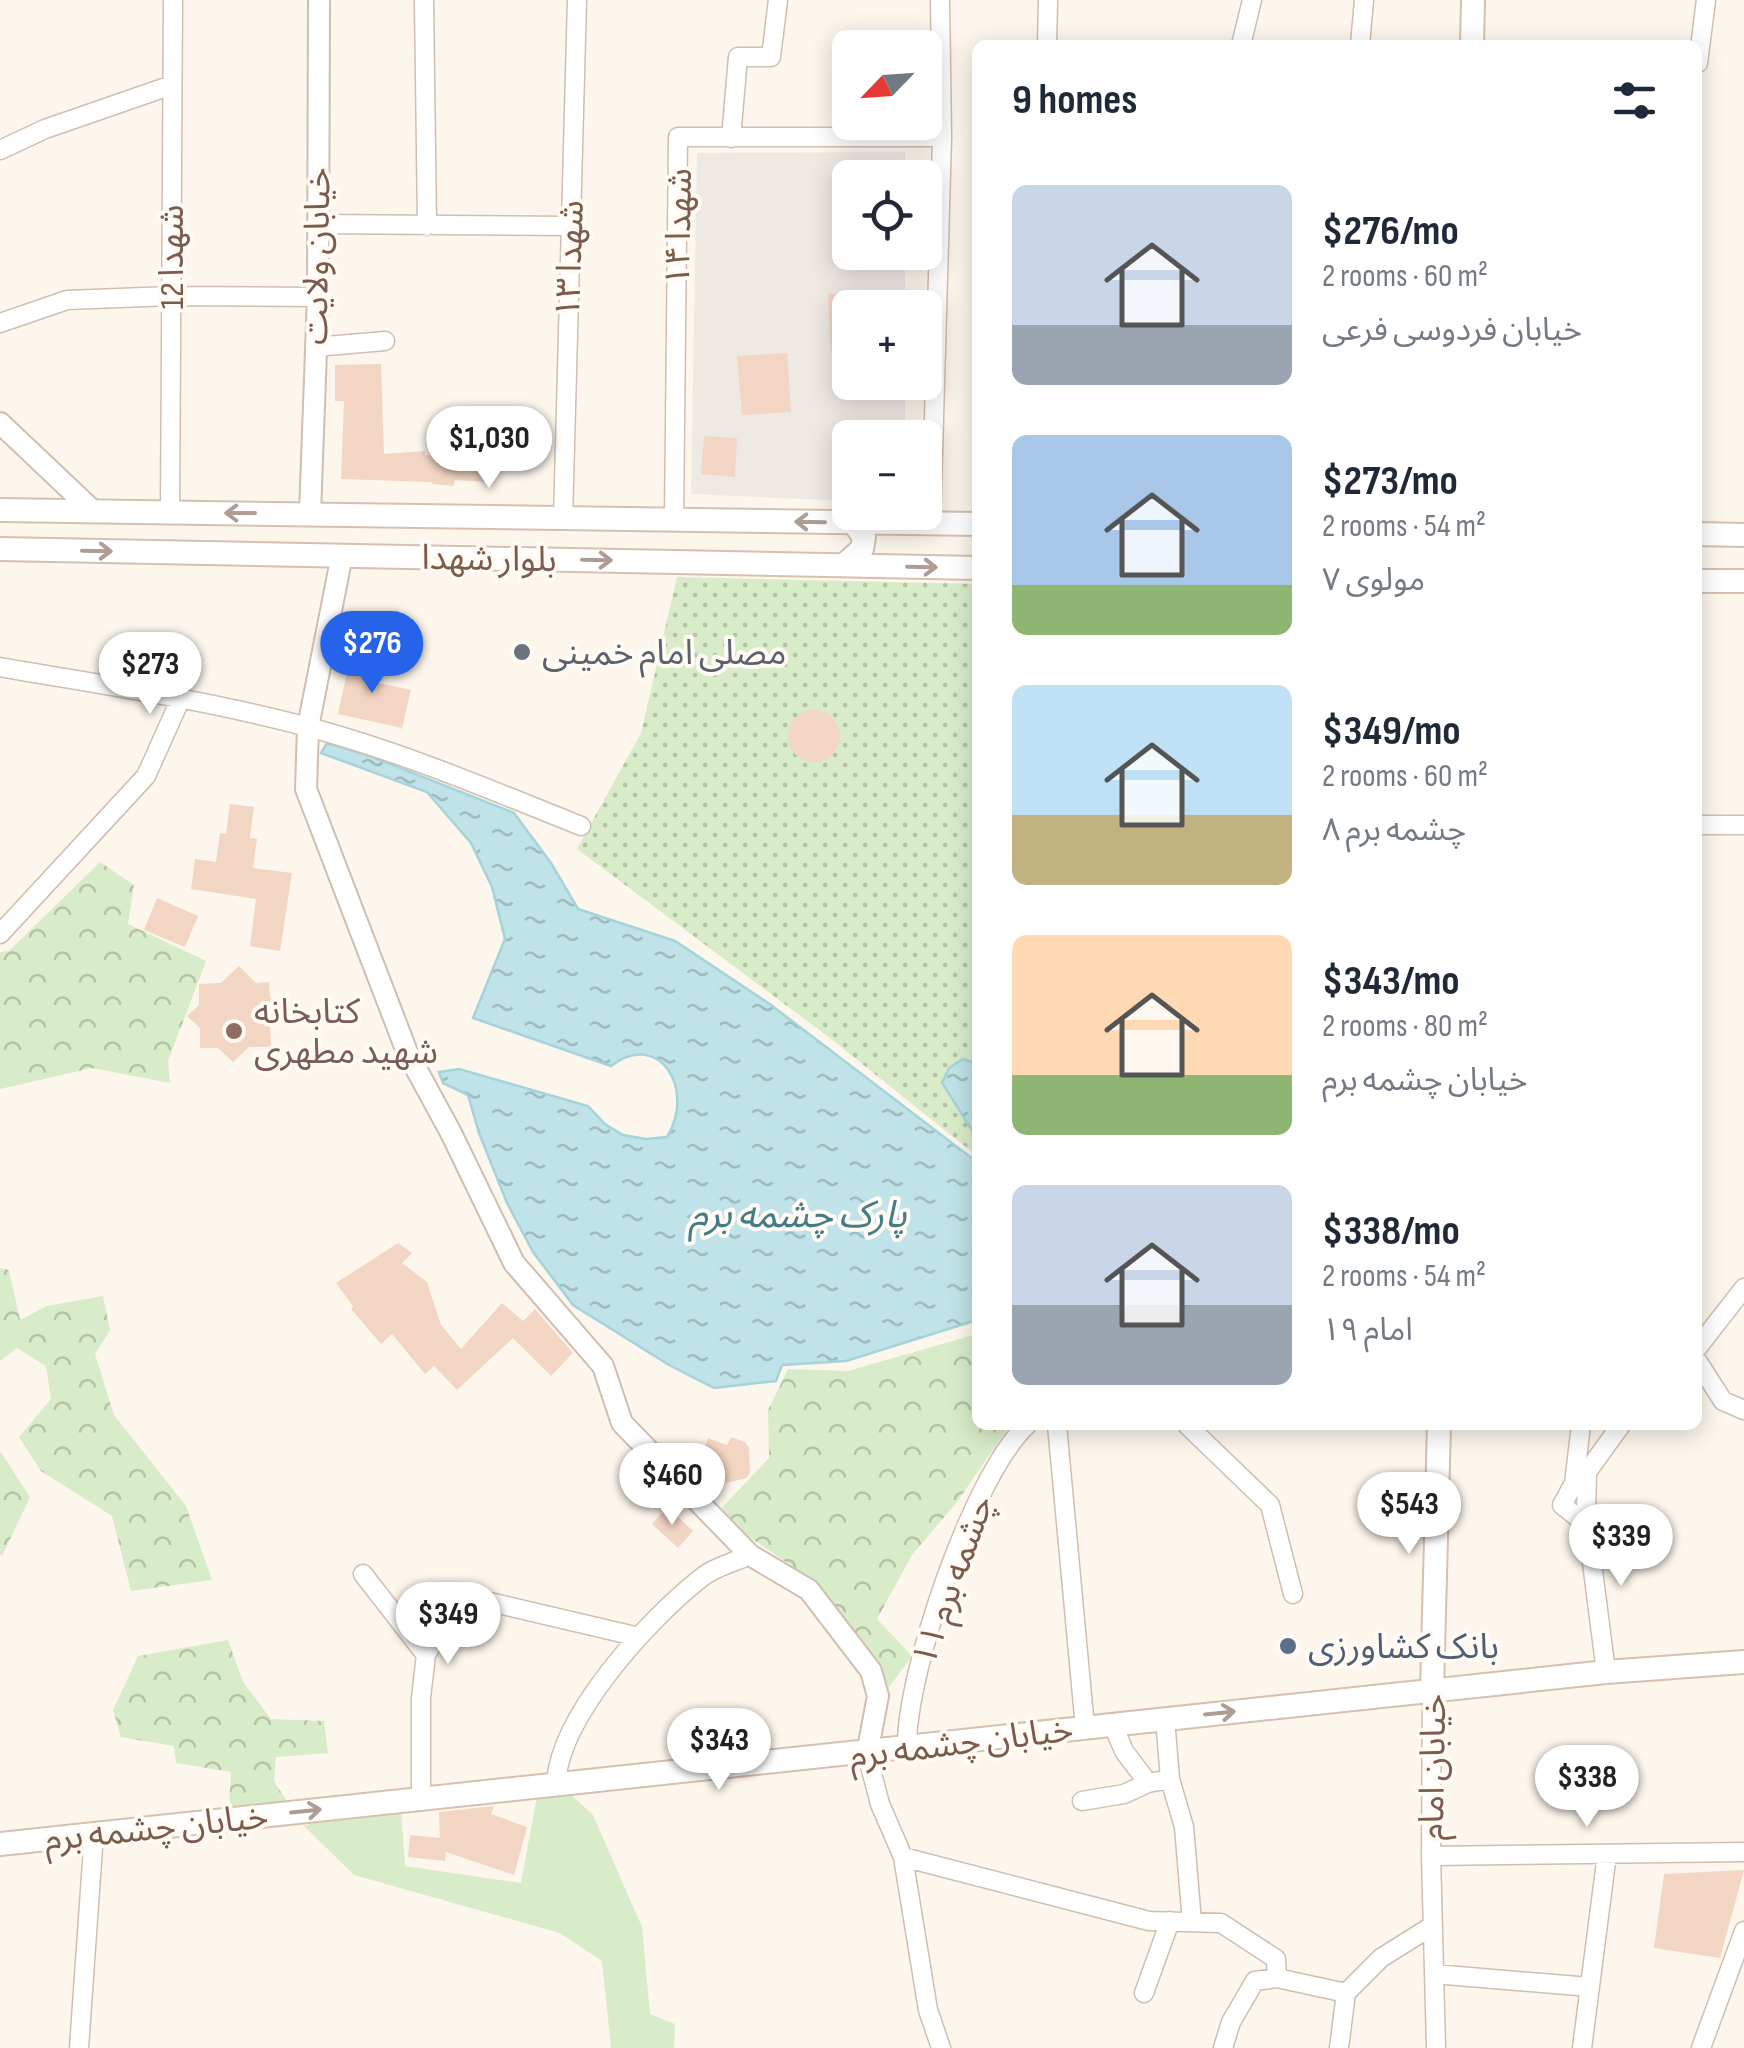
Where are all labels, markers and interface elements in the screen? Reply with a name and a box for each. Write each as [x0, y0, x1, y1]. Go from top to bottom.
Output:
north arrow [832, 30, 942, 140]
map controls [832, 30, 942, 530]
icon: filters [1607, 73, 1662, 128]
text: 9 homes [1012, 75, 1137, 126]
button: locate [832, 160, 942, 270]
street label: خیابان ولایت [294, 167, 341, 345]
street label: شهدا ۱۴ [657, 168, 702, 286]
street label: شهدا ۱۳ [547, 199, 594, 319]
street label: شهدا 12 [151, 205, 194, 309]
text: $276/mo [1322, 206, 1459, 257]
icon: home [1092, 225, 1212, 345]
text: 2 rooms · 60 m² [1322, 257, 1488, 296]
button: + [832, 290, 942, 400]
text: خیابان فردوسی فرعی [1322, 311, 1582, 350]
pin: $1,030 [408, 406, 570, 491]
text: $1,030 [448, 419, 530, 458]
button: − [832, 420, 942, 530]
text: $273/mo [1322, 456, 1458, 507]
icon: home [1092, 475, 1212, 595]
one-way arrow [225, 504, 257, 523]
text: 2 rooms · 54 m² [1322, 507, 1486, 546]
one-way arrow [795, 512, 827, 531]
street label: بلوار شهدا [421, 537, 557, 582]
one-way arrow [81, 541, 113, 560]
one-way arrow [580, 550, 613, 570]
one-way arrow [906, 557, 938, 576]
text: مولوی ۷ [1322, 561, 1425, 600]
pin: $276 [313, 611, 431, 696]
text: $276 [342, 624, 402, 663]
pin: $273 [91, 632, 209, 717]
place label: مصلی امام خمینی [542, 632, 786, 678]
marker: مصلی امام خمینی [511, 641, 533, 663]
text: $273 [121, 645, 179, 684]
text: $349/mo [1322, 706, 1461, 757]
icon: home [1092, 725, 1212, 845]
text: 2 rooms · 60 m² [1322, 757, 1488, 796]
text: چشمه برم ۸ [1322, 811, 1466, 850]
text: $343/mo [1322, 956, 1460, 1007]
icon: home [1092, 975, 1212, 1095]
place label: کتابخانه شهید مطهری [254, 991, 438, 1074]
text: 2 rooms · 80 m² [1322, 1007, 1488, 1046]
marker: کتابخانه شهید مطهری [223, 1020, 245, 1042]
text: خیابان چشمه برم [1322, 1061, 1528, 1100]
water label: پارک چشمه برم [688, 1193, 907, 1242]
text: $338/mo [1322, 1206, 1460, 1257]
icon: home [1092, 1225, 1212, 1345]
text: 2 rooms · 54 m² [1322, 1257, 1486, 1296]
text: امام ۱۹ [1322, 1311, 1413, 1350]
pin: $460 [613, 1443, 731, 1528]
text: $460 [641, 1456, 703, 1495]
pin: $543 [1350, 1472, 1468, 1557]
text: $543 [1379, 1485, 1439, 1524]
street label: چشمه برم ۱۱ [903, 1490, 1007, 1672]
pin: $339 [1562, 1504, 1680, 1589]
text: $339 [1591, 1517, 1651, 1556]
pin: $349 [389, 1582, 507, 1667]
text: $349 [418, 1595, 478, 1634]
place label: بانک کشاورزی [1308, 1626, 1499, 1669]
marker: بانک کشاورزی [1277, 1635, 1299, 1657]
street label: خیابان امام [1411, 1693, 1459, 1841]
one-way arrow [1204, 1703, 1236, 1722]
pin: $343 [660, 1708, 778, 1793]
street label: خیابان چشمه برم [847, 1708, 1076, 1782]
text: $343 [689, 1721, 749, 1760]
pin: $338 [1528, 1745, 1646, 1830]
text: $338 [1557, 1758, 1617, 1797]
street label: خیابان چشمه برم [42, 1795, 271, 1865]
one-way arrow [289, 1802, 321, 1821]

